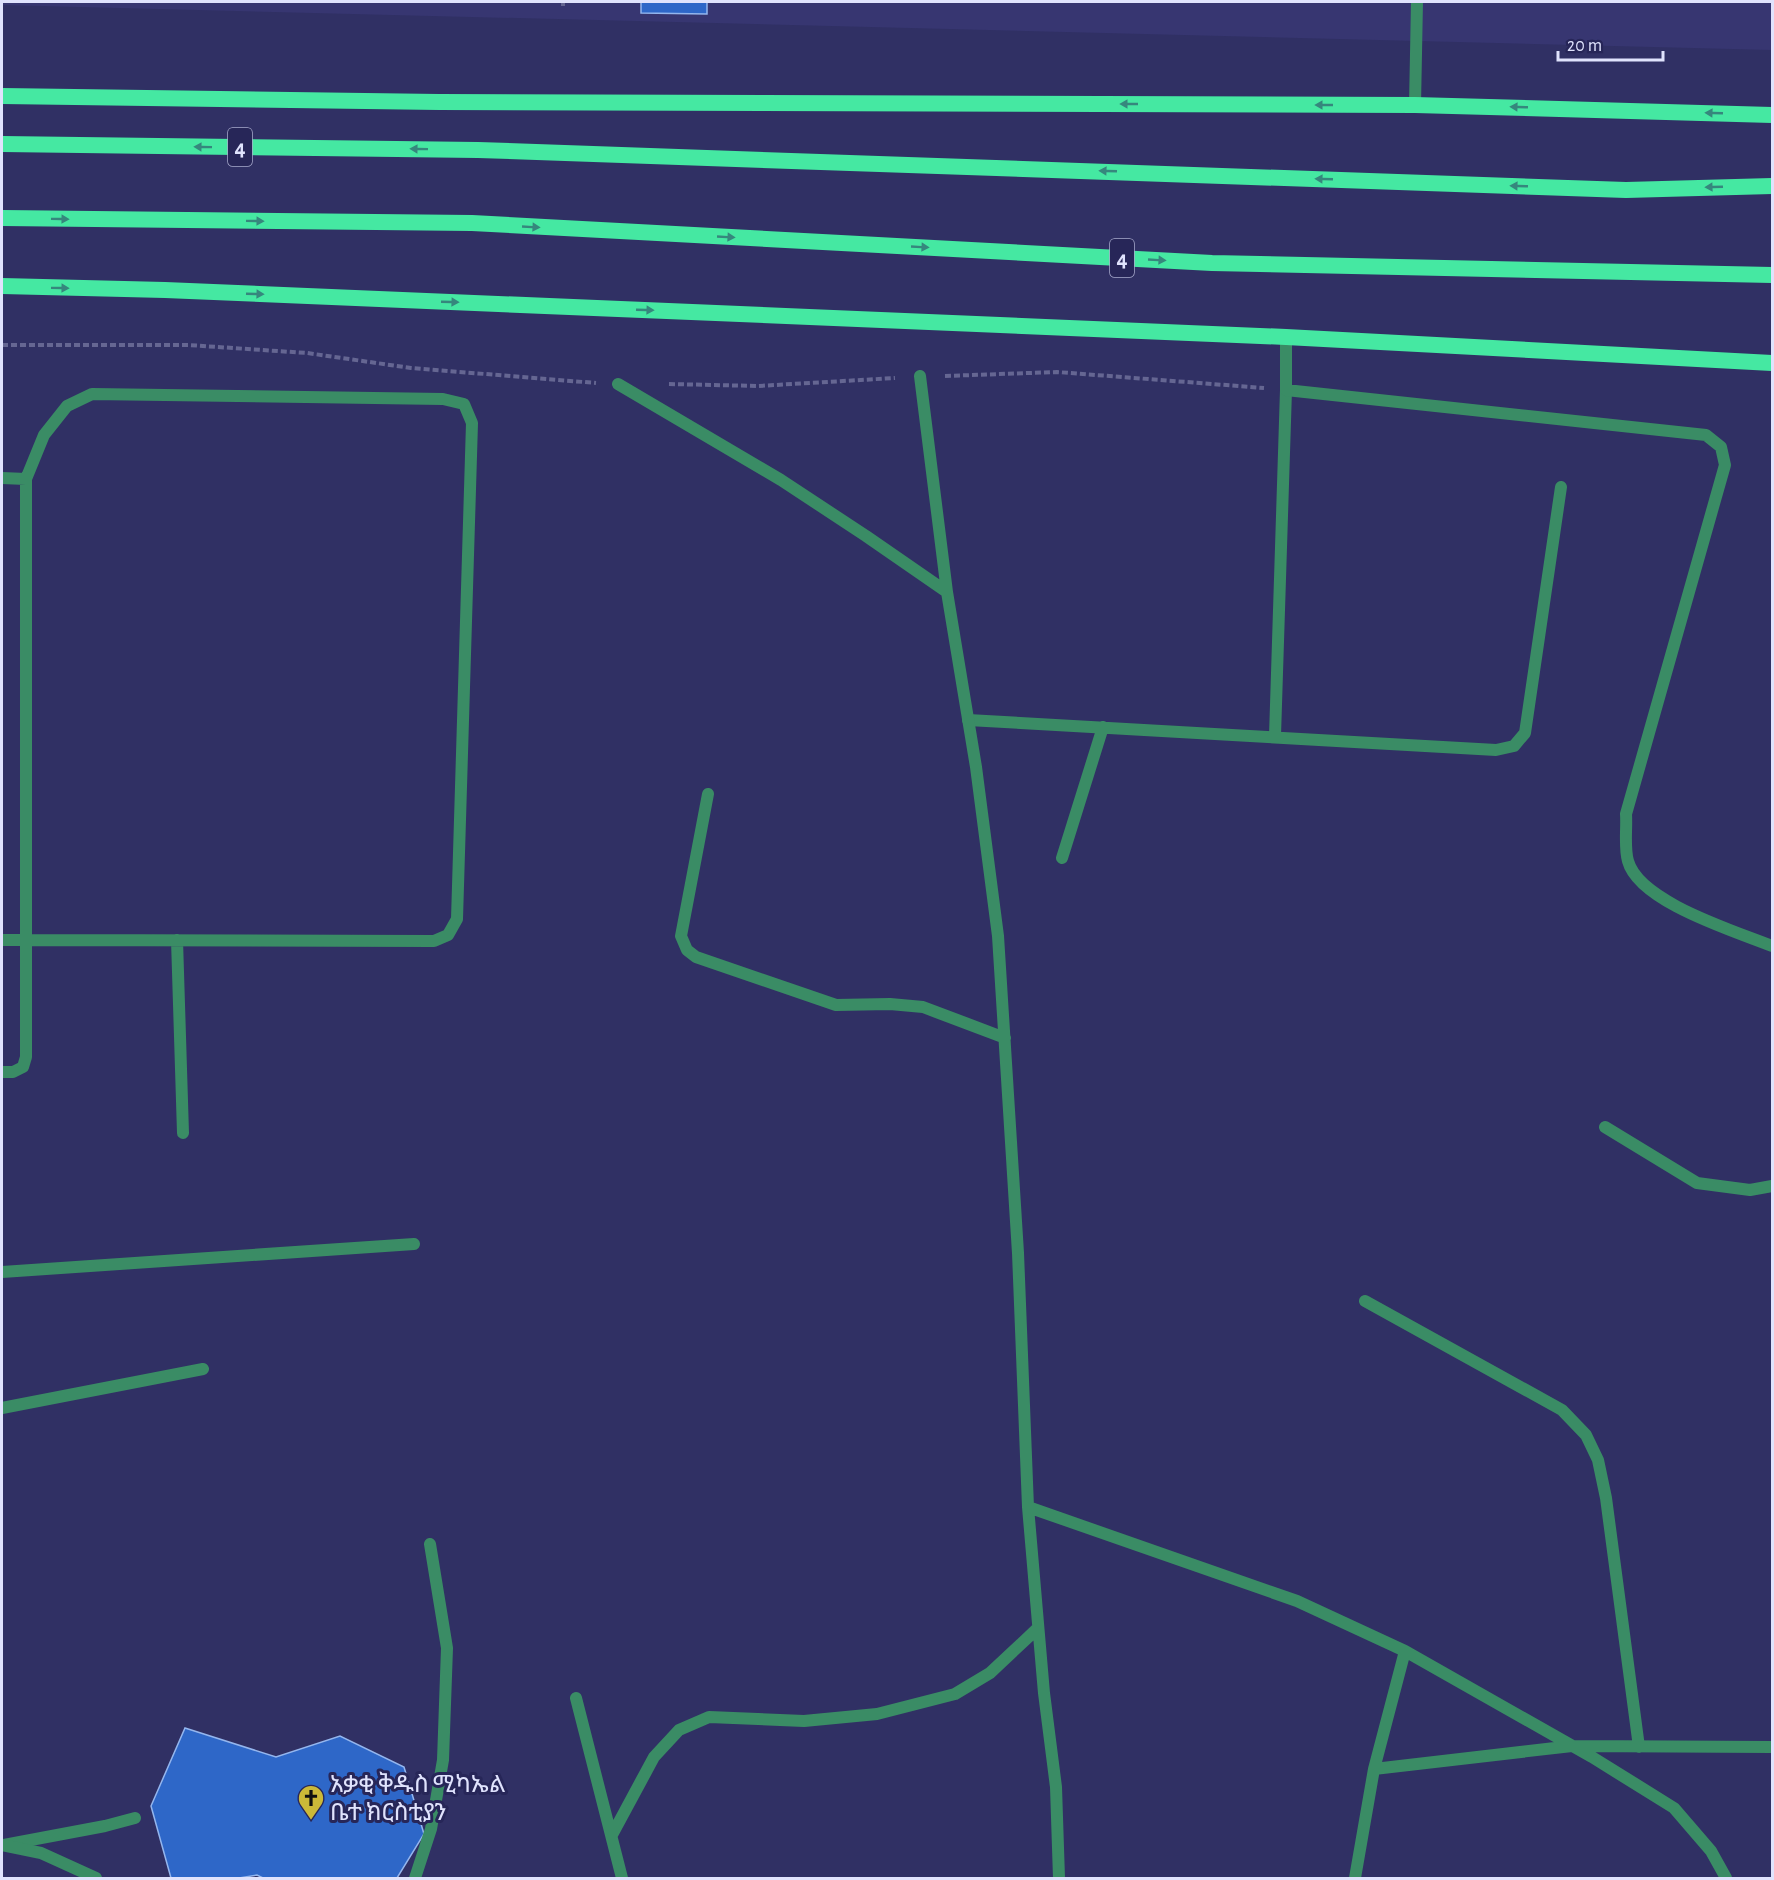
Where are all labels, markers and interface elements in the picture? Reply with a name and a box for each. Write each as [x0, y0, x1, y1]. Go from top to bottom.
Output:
scale bar [1558, 24, 1663, 62]
text: 20 m [1567, 37, 1602, 55]
one-way arrow [1120, 99, 1139, 109]
one-way arrow [1315, 100, 1334, 110]
one-way arrow [1510, 103, 1529, 112]
one-way arrow [1705, 108, 1724, 118]
road number: 4 [228, 128, 252, 166]
one-way arrow [194, 142, 213, 152]
one-way arrow [410, 144, 429, 154]
one-way arrow [1099, 166, 1118, 175]
one-way arrow [1315, 174, 1334, 183]
one-way arrow [1510, 181, 1529, 191]
one-way arrow [1705, 183, 1724, 192]
one-way arrow [50, 214, 69, 224]
one-way arrow [245, 216, 264, 226]
one-way arrow [521, 222, 540, 231]
one-way arrow [716, 232, 735, 241]
road number: 4 [1110, 239, 1134, 277]
one-way arrow [911, 243, 930, 252]
one-way arrow [1148, 256, 1167, 265]
one-way arrow [50, 283, 69, 292]
one-way arrow [245, 289, 264, 298]
one-way arrow [440, 297, 459, 306]
one-way arrow [635, 306, 654, 315]
place label: አቃቂ ቅዱስ ሚካኤል ቤተ ክርስቲያን [330, 1771, 505, 1825]
church icon: አቃቂ ቅዱስ ሚካኤል ቤተ ክርስቲያን [296, 1783, 326, 1821]

